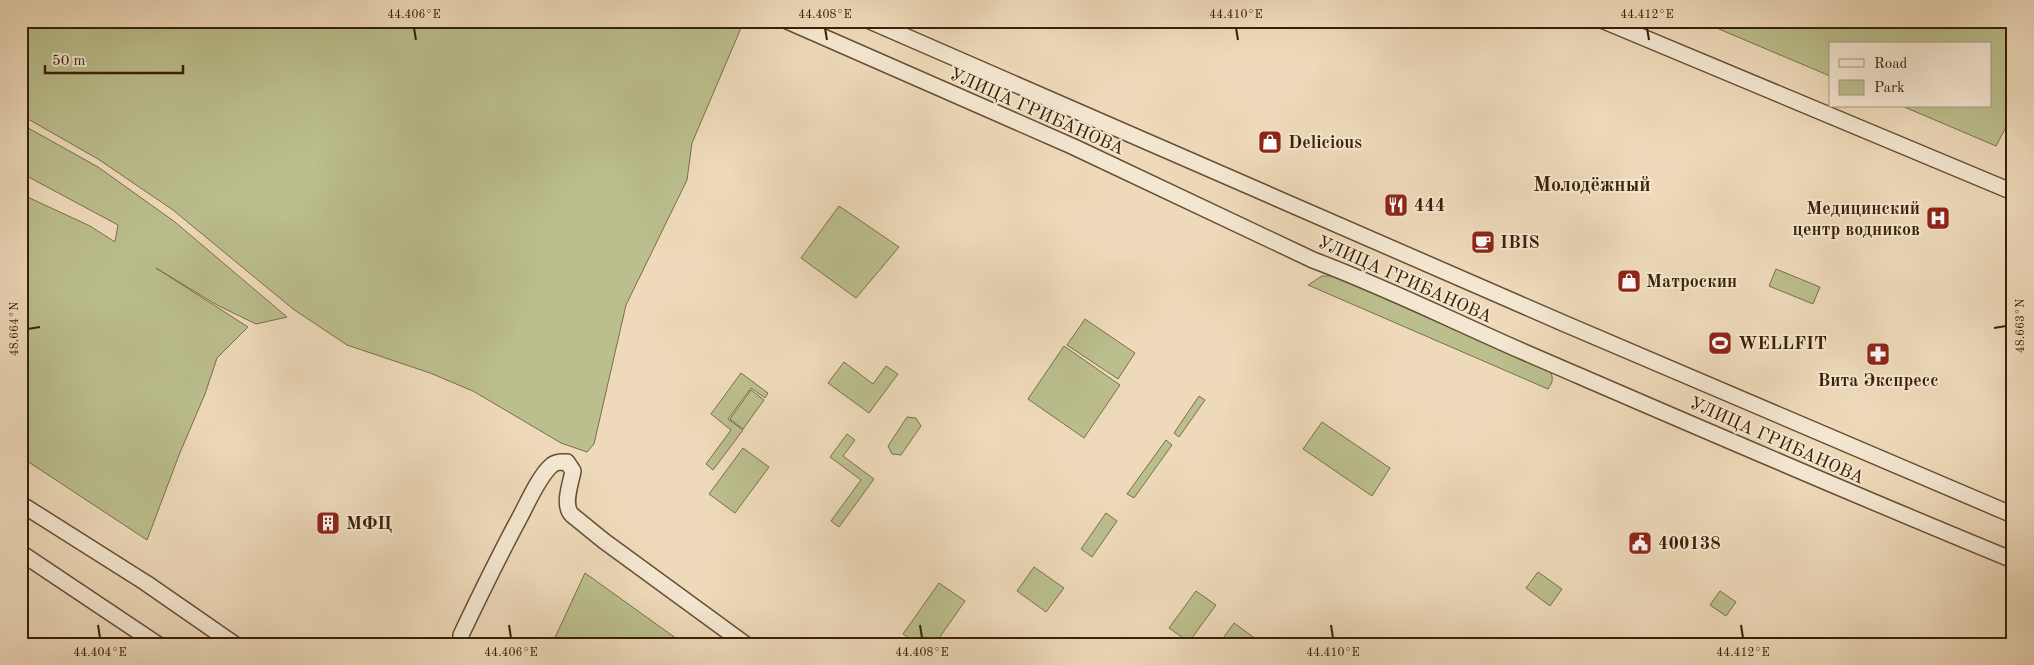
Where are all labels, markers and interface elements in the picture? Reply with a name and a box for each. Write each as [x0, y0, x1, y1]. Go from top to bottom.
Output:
text: 44.406°E [387, 9, 441, 21]
text: 44.408°E [798, 9, 852, 21]
text: 44.410°E [1209, 9, 1263, 21]
text: 44.412°E [1620, 9, 1674, 21]
scale bar [45, 42, 182, 74]
legend [1829, 42, 1992, 108]
text: 50 m [52, 54, 86, 69]
text: Road [1874, 57, 1908, 72]
street label: УЛИЦА ГРИБАНОВА [947, 65, 1127, 159]
text: Park [1874, 81, 1905, 96]
shop icon: Delicious [1257, 129, 1283, 155]
place label: Delicious [1288, 134, 1362, 152]
district label: Молодёжный [1533, 176, 1651, 196]
restaurant icon: 444 [1383, 192, 1409, 218]
place label: 444 [1414, 197, 1445, 215]
place label: Медицинский центр водников [1793, 200, 1920, 239]
hospital icon: Медицинский центр водников [1925, 205, 1951, 231]
cafe icon: IBIS [1470, 229, 1496, 255]
street label: УЛИЦА ГРИБАНОВА [1315, 233, 1495, 327]
place label: IBIS [1500, 234, 1540, 252]
shop icon: Матроскин [1616, 268, 1642, 294]
place label: Матроскин [1646, 273, 1737, 291]
text: 48.663°N [2015, 299, 2027, 353]
text: 48.664°N [9, 302, 21, 356]
sports icon: WELLFIT [1707, 330, 1733, 356]
place label: WELLFIT [1738, 335, 1827, 353]
pharmacy icon: Вита Экспресс [1865, 341, 1891, 367]
place label: Вита Экспресс [1817, 372, 1939, 390]
street label: УЛИЦА ГРИБАНОВА [1687, 394, 1867, 488]
building icon: МФЦ [315, 510, 341, 536]
place label: МФЦ [346, 515, 392, 533]
public building icon: 400138 [1627, 530, 1653, 556]
place label: 400138 [1658, 535, 1721, 553]
text: 44.404°E [73, 647, 127, 659]
text: 44.406°E [484, 647, 538, 659]
text: 44.408°E [895, 647, 949, 659]
text: 44.410°E [1306, 647, 1360, 659]
text: 44.412°E [1716, 647, 1770, 659]

